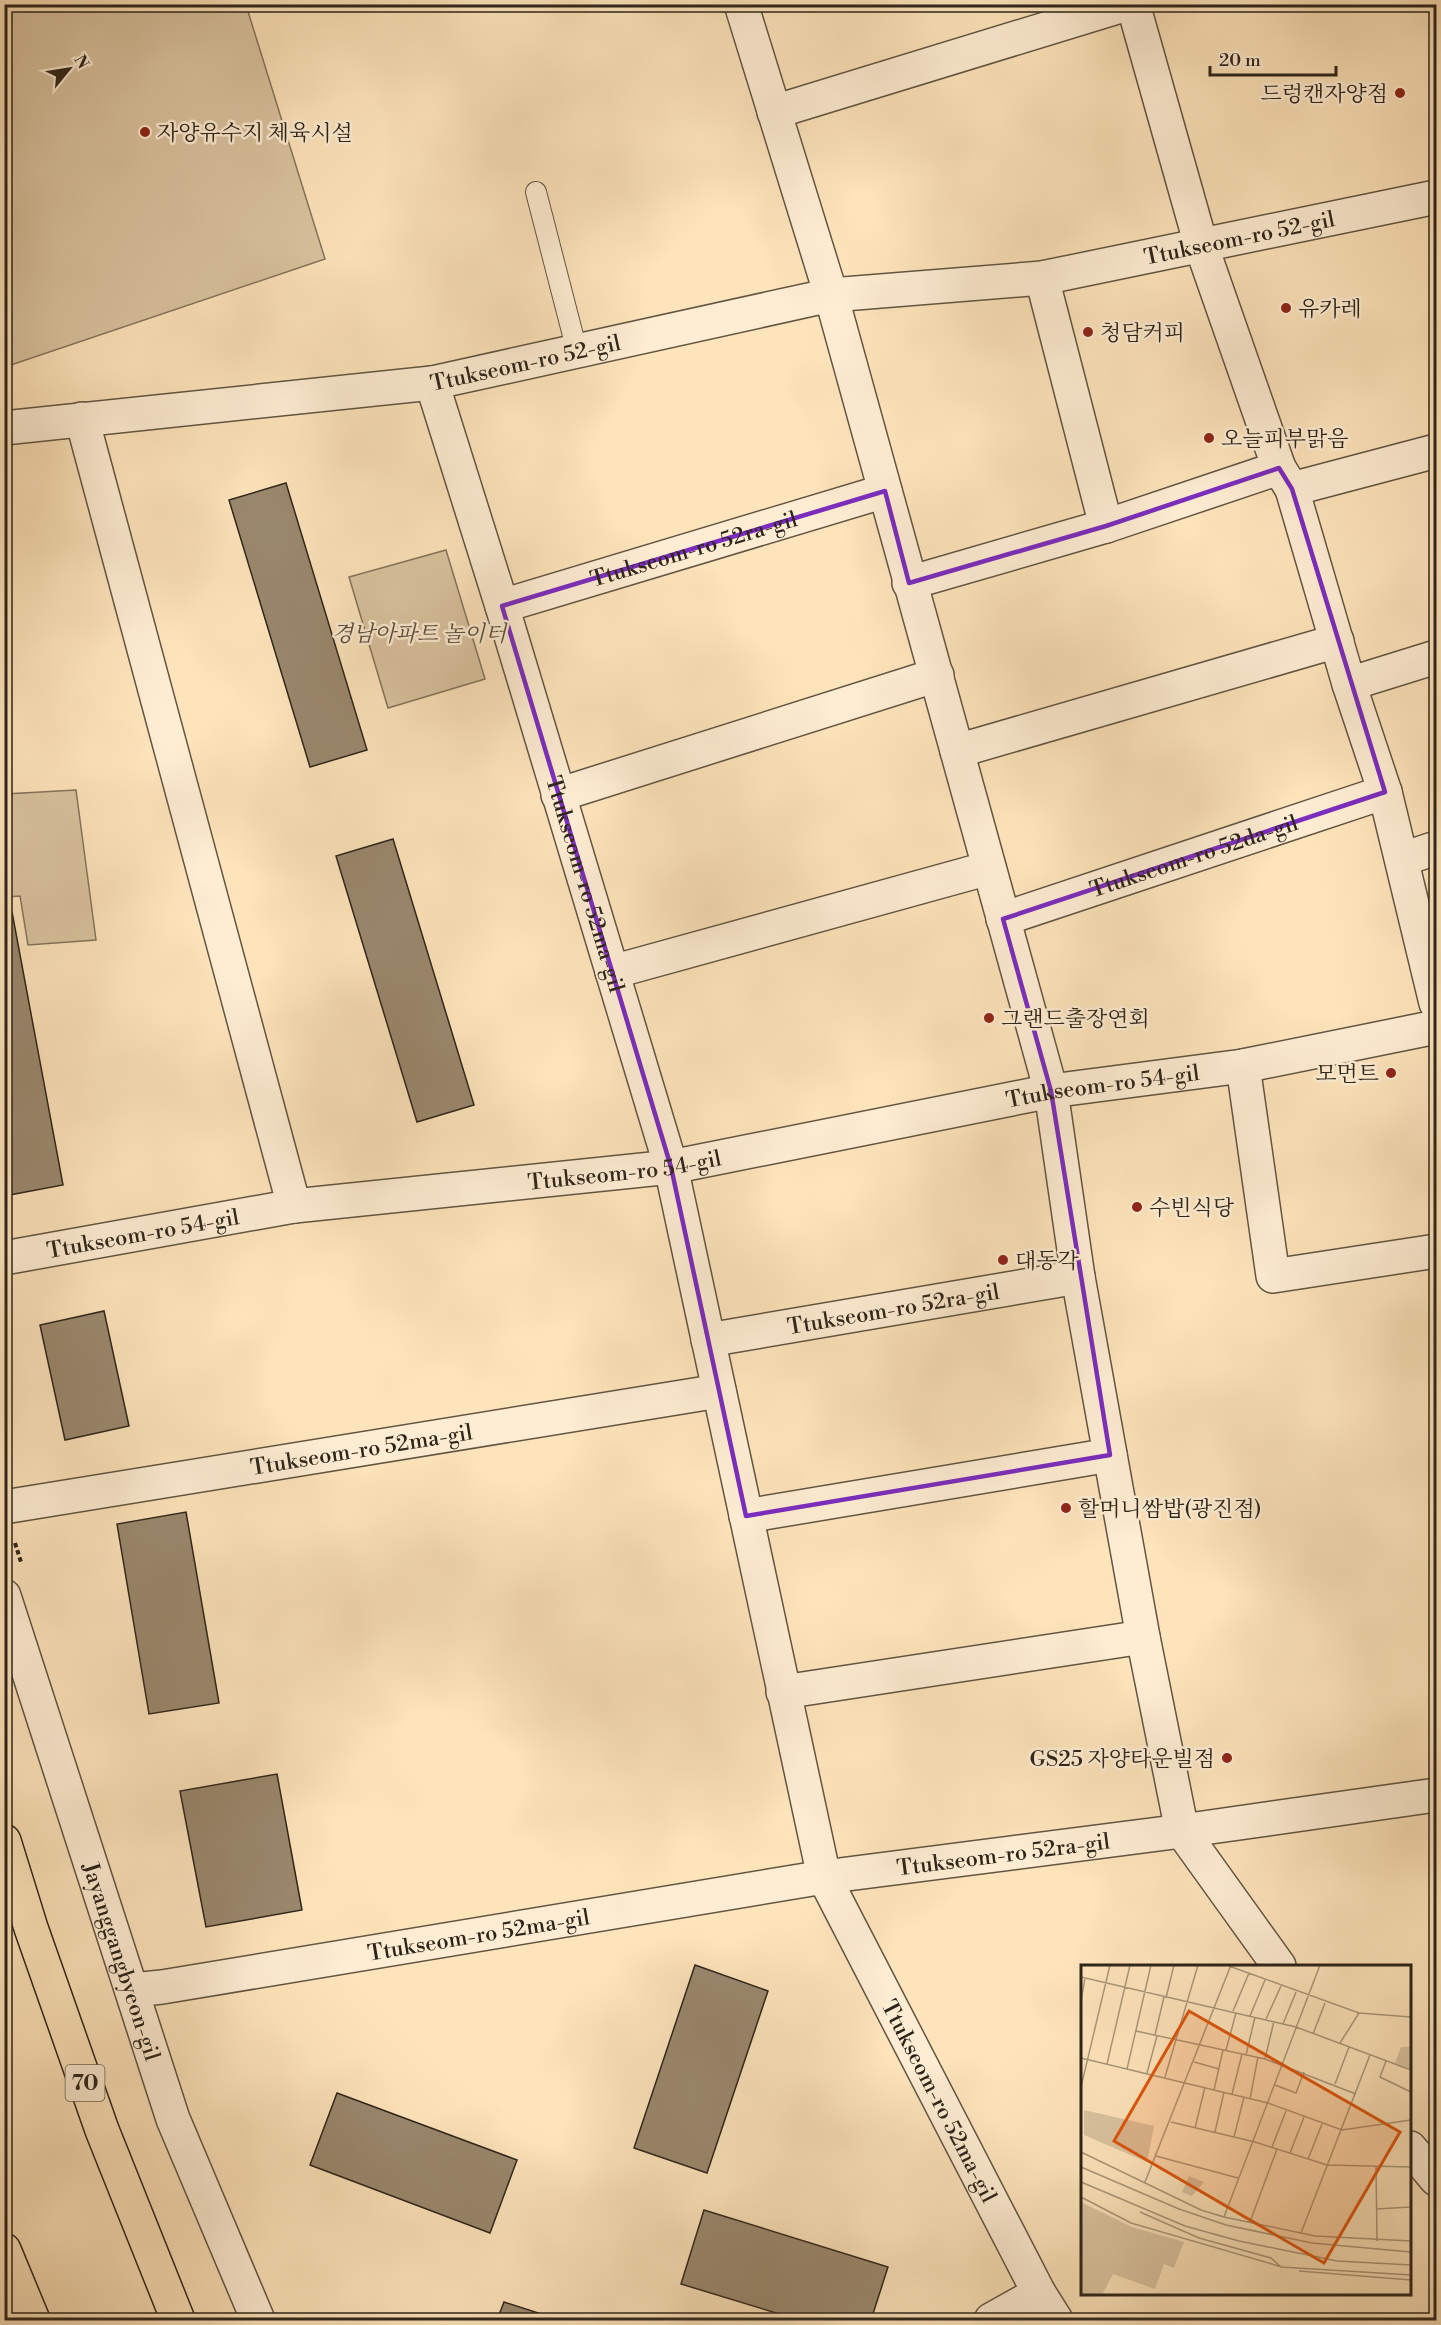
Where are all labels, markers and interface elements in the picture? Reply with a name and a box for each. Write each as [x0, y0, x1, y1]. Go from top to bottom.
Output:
north arrow [39, 39, 99, 99]
scale bar [1210, 39, 1336, 77]
text: 20 m [1219, 49, 1261, 72]
text: N [69, 52, 93, 73]
place label: 드렁캔자양점 [1260, 81, 1388, 108]
marker: 드렁캔자양점 [1393, 86, 1407, 100]
place label: 자양유수지 체육시설 [157, 120, 353, 147]
marker: 자양유수지 체육시설 [138, 125, 152, 139]
street label: Ttukseom-ro 52-gil [1142, 206, 1338, 272]
place label: 유카레 [1298, 296, 1362, 323]
marker: 유카레 [1279, 301, 1293, 315]
place label: 청담커피 [1100, 320, 1185, 347]
marker: 청담커피 [1081, 325, 1095, 339]
street label: Ttukseom-ro 52-gil [428, 330, 624, 398]
place label: 오늘피부맑음 [1221, 426, 1349, 453]
marker: 오늘피부맑음 [1202, 431, 1216, 445]
street label: Ttukseom-ro 52ra-gil [587, 506, 801, 594]
park label: 경남아파트 놀이터 [332, 621, 508, 648]
street label: Ttukseom-ro 52ma-gil [539, 773, 630, 996]
street label: Ttukseom-ro 52da-gil [1087, 810, 1302, 904]
place label: 그랜드출장연회 [1001, 1006, 1150, 1033]
marker: 그랜드출장연회 [982, 1011, 996, 1025]
street label: Ttukseom-ro 54-gil [1004, 1060, 1202, 1115]
place label: 모먼트 [1315, 1061, 1379, 1088]
marker: 모먼트 [1384, 1066, 1398, 1080]
street label: Ttukseom-ro 54-gil [526, 1145, 724, 1197]
place label: 수빈식당 [1149, 1195, 1235, 1222]
marker: 수빈식당 [1130, 1200, 1144, 1214]
street label: Ttukseom-ro 54-gil [45, 1204, 242, 1265]
place label: 대동각 [1015, 1248, 1080, 1275]
marker: 대동각 [996, 1253, 1010, 1267]
street label: Ttukseom-ro 52ra-gil [786, 1279, 1002, 1341]
street label: Ttukseom-ro 52ma-gil [249, 1419, 475, 1482]
place label: 할머니쌈밥(광진점) [1078, 1496, 1262, 1523]
marker: 할머니쌈밥(광진점) [1059, 1501, 1073, 1515]
place label: GS25 자양타운빌점 [1029, 1746, 1215, 1773]
marker: GS25 자양타운빌점 [1220, 1751, 1234, 1765]
street label: Ttukseom-ro 52ra-gil [895, 1828, 1112, 1883]
street label: Jayanggangbyeon-gil [76, 1858, 165, 2065]
street label: Ttukseom-ro 52ma-gil [366, 1904, 592, 1968]
inset map [1081, 1965, 1411, 2295]
street label: Ttukseom-ro 52ma-gil [875, 1996, 1002, 2208]
road number: 70 [66, 2065, 104, 2101]

